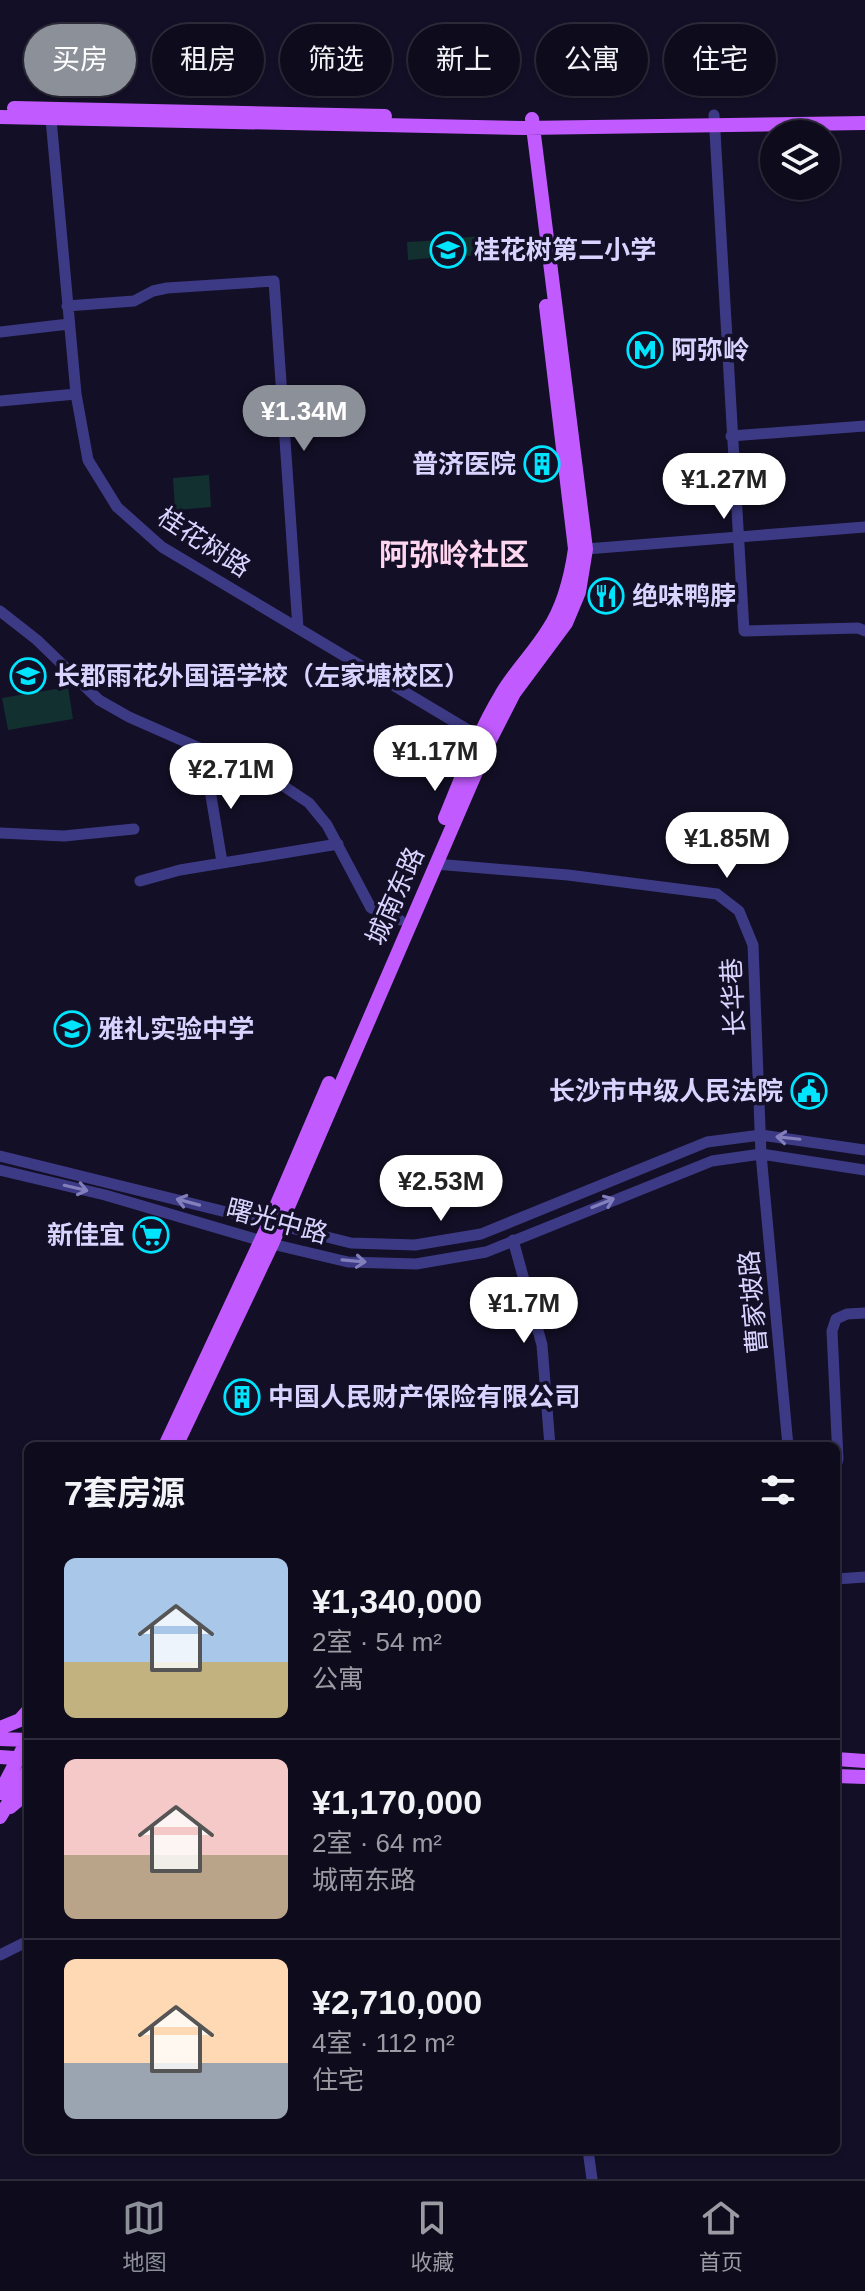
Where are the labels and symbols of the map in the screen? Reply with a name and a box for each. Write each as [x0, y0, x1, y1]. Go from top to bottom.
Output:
school or university icon: 桂花树第二小学 [429, 231, 467, 269]
place label: 桂花树第二小学 [474, 235, 656, 265]
metro station icon: 阿弥岭 [626, 331, 664, 369]
place label: 阿弥岭 [671, 335, 749, 365]
pin: ¥1.34M [239, 385, 369, 453]
building icon: 普济医院 [523, 445, 561, 483]
place label: 普济医院 [412, 449, 516, 479]
pin: ¥1.27M [659, 453, 789, 521]
street label: 桂花树路 [152, 501, 256, 583]
district label: 阿弥岭社区 [379, 538, 529, 571]
restaurant icon: 绝味鸭脖 [587, 577, 625, 615]
place label: 绝味鸭脖 [632, 581, 736, 611]
school or university icon: 长郡雨花外国语学校（左家塘校区） [9, 657, 47, 695]
place label: 长郡雨花外国语学校（左家塘校区） [54, 661, 470, 691]
pin: ¥1.17M [370, 725, 500, 793]
pin: ¥2.71M [166, 743, 296, 811]
pin: ¥1.85M [662, 812, 792, 880]
street label: 城南东路 [360, 842, 430, 950]
street label: 长华巷 [716, 957, 750, 1037]
school or university icon: 雅礼实验中学 [53, 1010, 91, 1048]
place label: 雅礼实验中学 [98, 1014, 254, 1044]
public building icon: 长沙市中级人民法院 [790, 1072, 828, 1110]
place label: 长沙市中级人民法院 [549, 1076, 783, 1106]
one-way arrow [775, 1130, 802, 1145]
pin: ¥2.53M [376, 1155, 506, 1223]
one-way arrow [62, 1181, 88, 1196]
street label: 曙光中路 [223, 1193, 331, 1249]
one-way arrow [176, 1194, 202, 1209]
one-way arrow [590, 1195, 615, 1210]
supermarket icon: 新佳宜 [132, 1216, 170, 1254]
place label: 新佳宜 [47, 1220, 125, 1250]
street label: 曹家坡路 [734, 1249, 772, 1355]
one-way arrow [340, 1254, 367, 1269]
pin: ¥1.7M [468, 1277, 580, 1345]
building icon: 中国人民财产保险有限公司 [223, 1378, 261, 1416]
place label: 中国人民财产保险有限公司 [268, 1382, 580, 1412]

